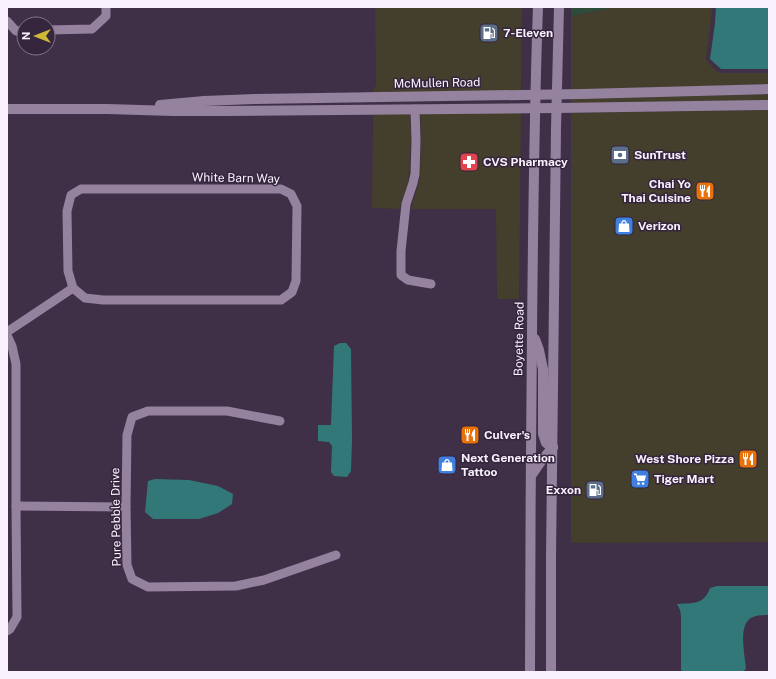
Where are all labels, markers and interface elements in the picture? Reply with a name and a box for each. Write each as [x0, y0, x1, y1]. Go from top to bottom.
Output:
north arrow [16, 16, 56, 56]
fuel station icon: 7-Eleven [478, 22, 500, 44]
place label: 7-Eleven [503, 26, 553, 40]
text: N [20, 32, 32, 40]
street label: McMullen Road [394, 75, 480, 91]
bank icon: SunTrust [609, 144, 631, 166]
place label: SunTrust [634, 148, 686, 162]
pharmacy icon: CVS Pharmacy [458, 151, 480, 173]
place label: CVS Pharmacy [483, 155, 568, 169]
street label: White Barn Way [192, 170, 281, 186]
place label: Chai Yo Thai Cuisine [621, 177, 691, 205]
restaurant icon: Chai Yo Thai Cuisine [694, 180, 716, 202]
shop icon: Verizon [613, 215, 635, 237]
place label: Verizon [638, 219, 681, 233]
street label: Boyette Road [511, 302, 527, 376]
restaurant icon: Culver's [459, 424, 481, 446]
place label: Culver's [484, 428, 530, 442]
restaurant icon: West Shore Pizza [737, 448, 759, 470]
place label: Next Generation Tattoo [461, 451, 555, 479]
place label: West Shore Pizza [635, 452, 734, 466]
shop icon: Next Generation Tattoo [436, 454, 458, 476]
street label: Pure Pebble Drive [108, 467, 124, 567]
supermarket icon: Tiger Mart [629, 468, 651, 490]
place label: Tiger Mart [654, 472, 714, 486]
fuel station icon: Exxon [584, 479, 606, 501]
place label: Exxon [546, 483, 581, 497]

